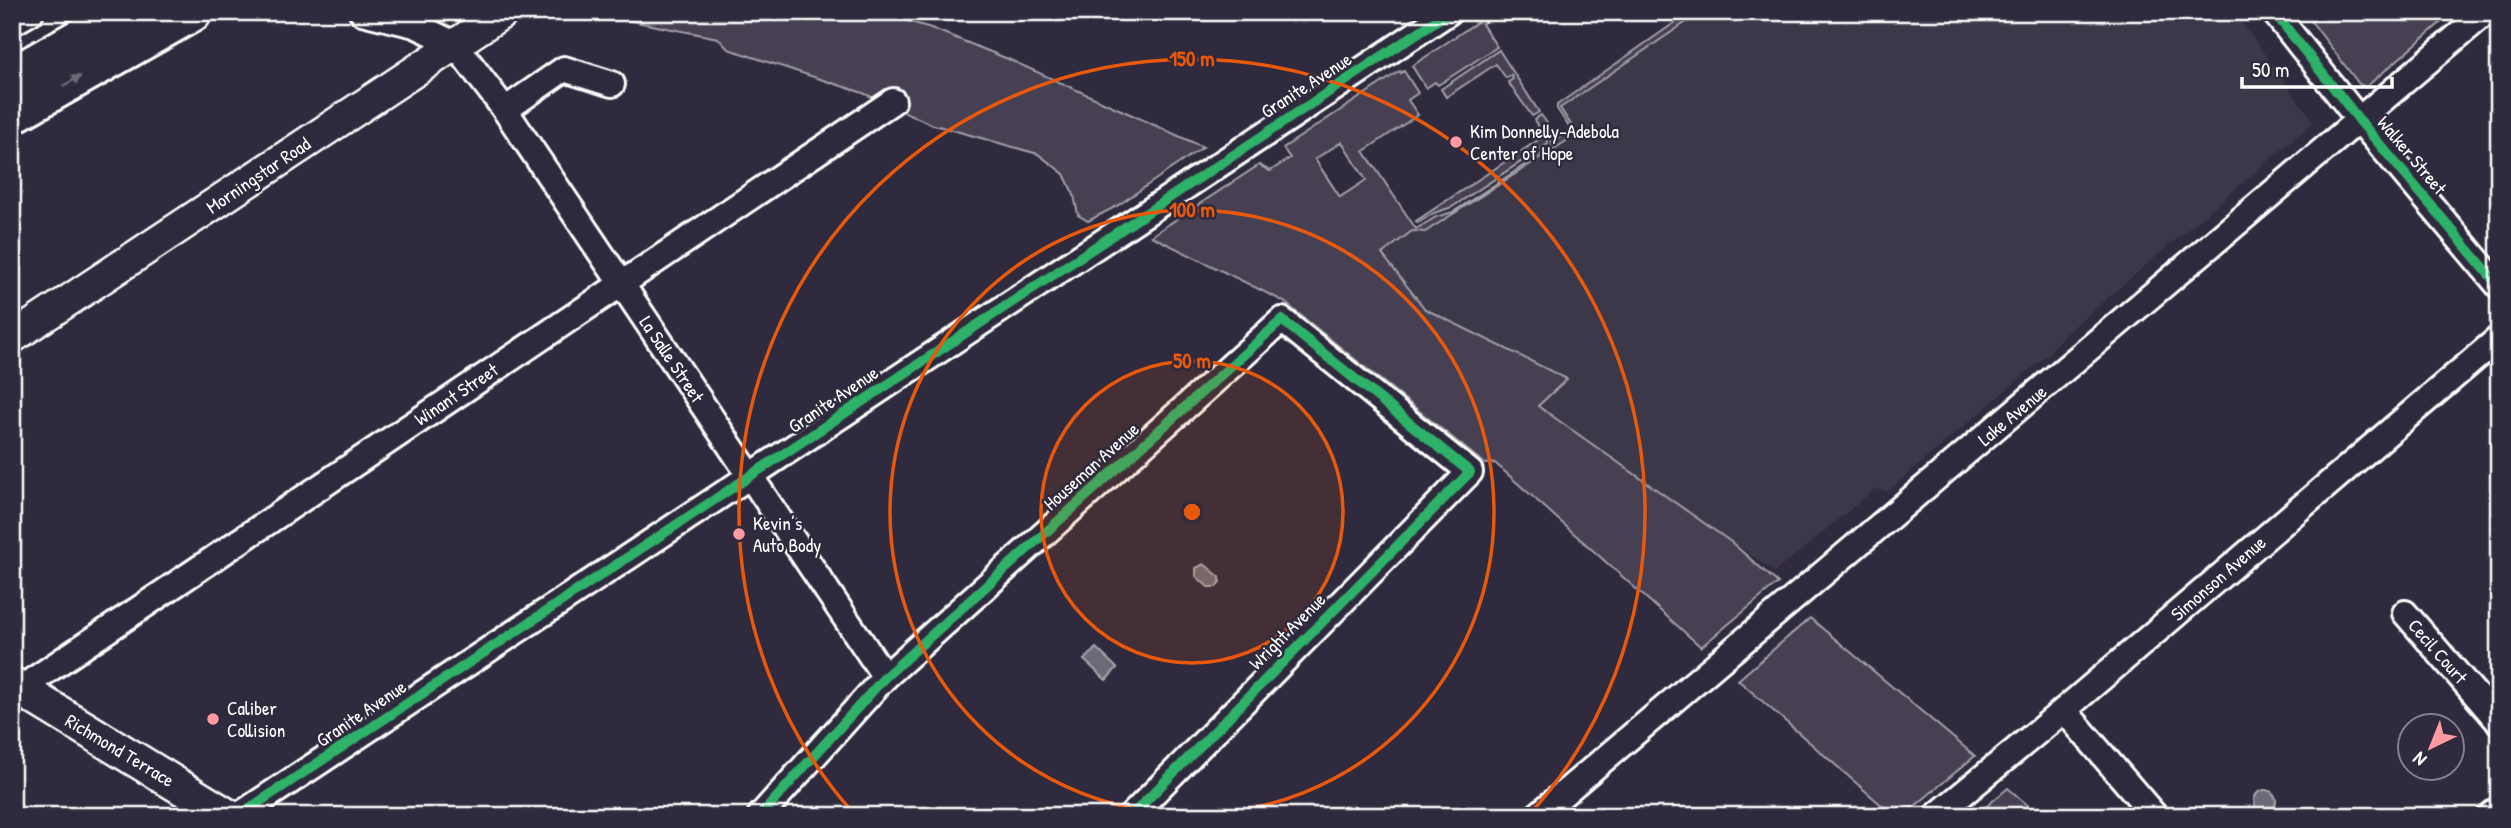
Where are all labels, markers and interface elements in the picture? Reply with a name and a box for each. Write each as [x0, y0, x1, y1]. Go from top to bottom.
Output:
text: 150 m [1169, 44, 1215, 73]
street label: Granite Avenue [1256, 46, 1357, 124]
scale bar [2242, 46, 2392, 90]
text: 50 m [2252, 55, 2289, 84]
one-way arrow [62, 75, 81, 87]
street label: Walker Street [2371, 110, 2453, 200]
place label: Kim Donnelly-Adebola Center of Hope [1470, 118, 1620, 166]
street label: Morningstar Road [201, 130, 316, 219]
marker: Kim Donnelly-Adebola Center of Hope [1448, 134, 1464, 150]
text: 100 m [1169, 195, 1215, 224]
street label: La Salle Street [633, 311, 711, 408]
text: 50 m [1173, 346, 1211, 375]
street label: Winant Street [409, 356, 503, 432]
street label: Granite Avenue [783, 359, 883, 439]
street label: Lake Avenue [1972, 378, 2052, 451]
street label: Houseman Avenue [1038, 416, 1145, 516]
centre of rings [1180, 500, 1204, 524]
place label: Kevin’s Auto Body [753, 510, 821, 558]
marker: Kevin’s Auto Body [731, 526, 747, 542]
street label: Simonson Avenue [2165, 529, 2271, 627]
street label: Wright Avenue [1243, 587, 1331, 675]
street label: Cecil Court [2402, 613, 2474, 690]
street label: Granite Avenue [311, 673, 411, 753]
place label: Caliber Collision [227, 695, 285, 743]
street label: Richmond Terrace [61, 707, 180, 793]
marker: Caliber Collision [205, 711, 221, 727]
north arrow [2396, 712, 2466, 782]
text: N [2407, 746, 2432, 772]

